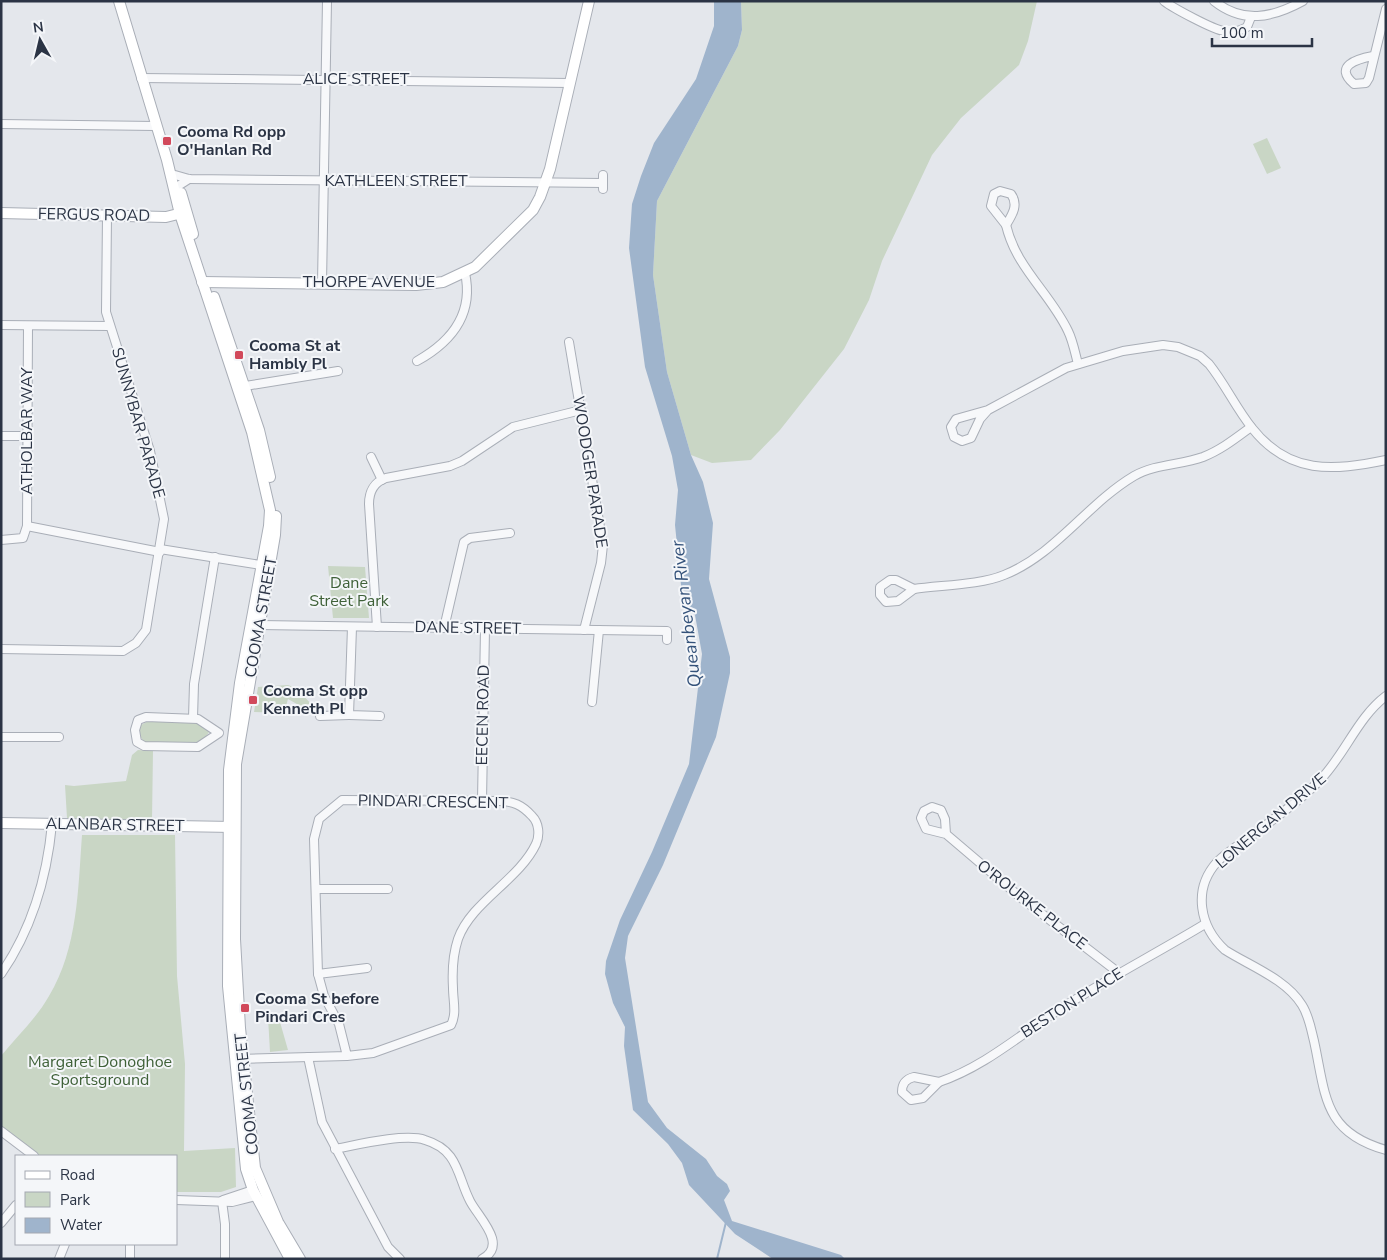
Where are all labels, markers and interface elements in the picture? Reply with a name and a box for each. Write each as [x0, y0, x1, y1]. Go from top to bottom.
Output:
north arrow [15, 15, 65, 65]
scale bar [1212, 15, 1312, 47]
text: N [32, 17, 45, 38]
text: 100 m [1220, 23, 1264, 43]
street label: ALICE STREET [303, 68, 410, 90]
place label: Cooma Rd opp O'Hanlan Rd [177, 121, 286, 161]
marker: Cooma Rd opp O'Hanlan Rd [161, 135, 173, 147]
street label: KATHLEEN STREET [324, 170, 468, 192]
street label: FERGUS ROAD [38, 203, 150, 227]
street label: THORPE AVENUE [303, 271, 435, 293]
place label: Cooma St at Hambly Pl [249, 335, 341, 375]
street label: SUNNYBAR PARADE [106, 345, 170, 501]
marker: Cooma St at Hambly Pl [233, 349, 245, 361]
street label: ATHOLBAR WAY [16, 367, 38, 495]
street label: WOODGER PARADE [567, 394, 613, 550]
water label: Queanbeyan River [665, 539, 707, 689]
street label: COOMA STREET [240, 554, 283, 679]
park label: Dane Street Park [309, 572, 390, 612]
street label: DANE STREET [414, 616, 522, 640]
street label: EECEN ROAD [471, 664, 495, 766]
place label: Cooma St opp Kenneth Pl [263, 680, 368, 720]
marker: Cooma St opp Kenneth Pl [247, 694, 259, 706]
street label: LONERGAN DRIVE [1211, 768, 1331, 874]
street label: PINDARI CRESCENT [358, 790, 509, 814]
street label: ALANBAR STREET [45, 813, 185, 837]
street label: O'ROURKE PLACE [972, 855, 1092, 955]
street label: BESTON PLACE [1017, 963, 1127, 1043]
place label: Cooma St before Pindari Cres [255, 988, 380, 1028]
marker: Cooma St before Pindari Cres [239, 1002, 251, 1014]
street label: COOMA STREET [230, 1032, 264, 1156]
park label: Margaret Donoghoe Sportsground [28, 1051, 172, 1091]
legend [15, 1155, 178, 1245]
text: Road [60, 1165, 95, 1185]
text: Park [60, 1190, 90, 1210]
text: Water [60, 1215, 103, 1235]

